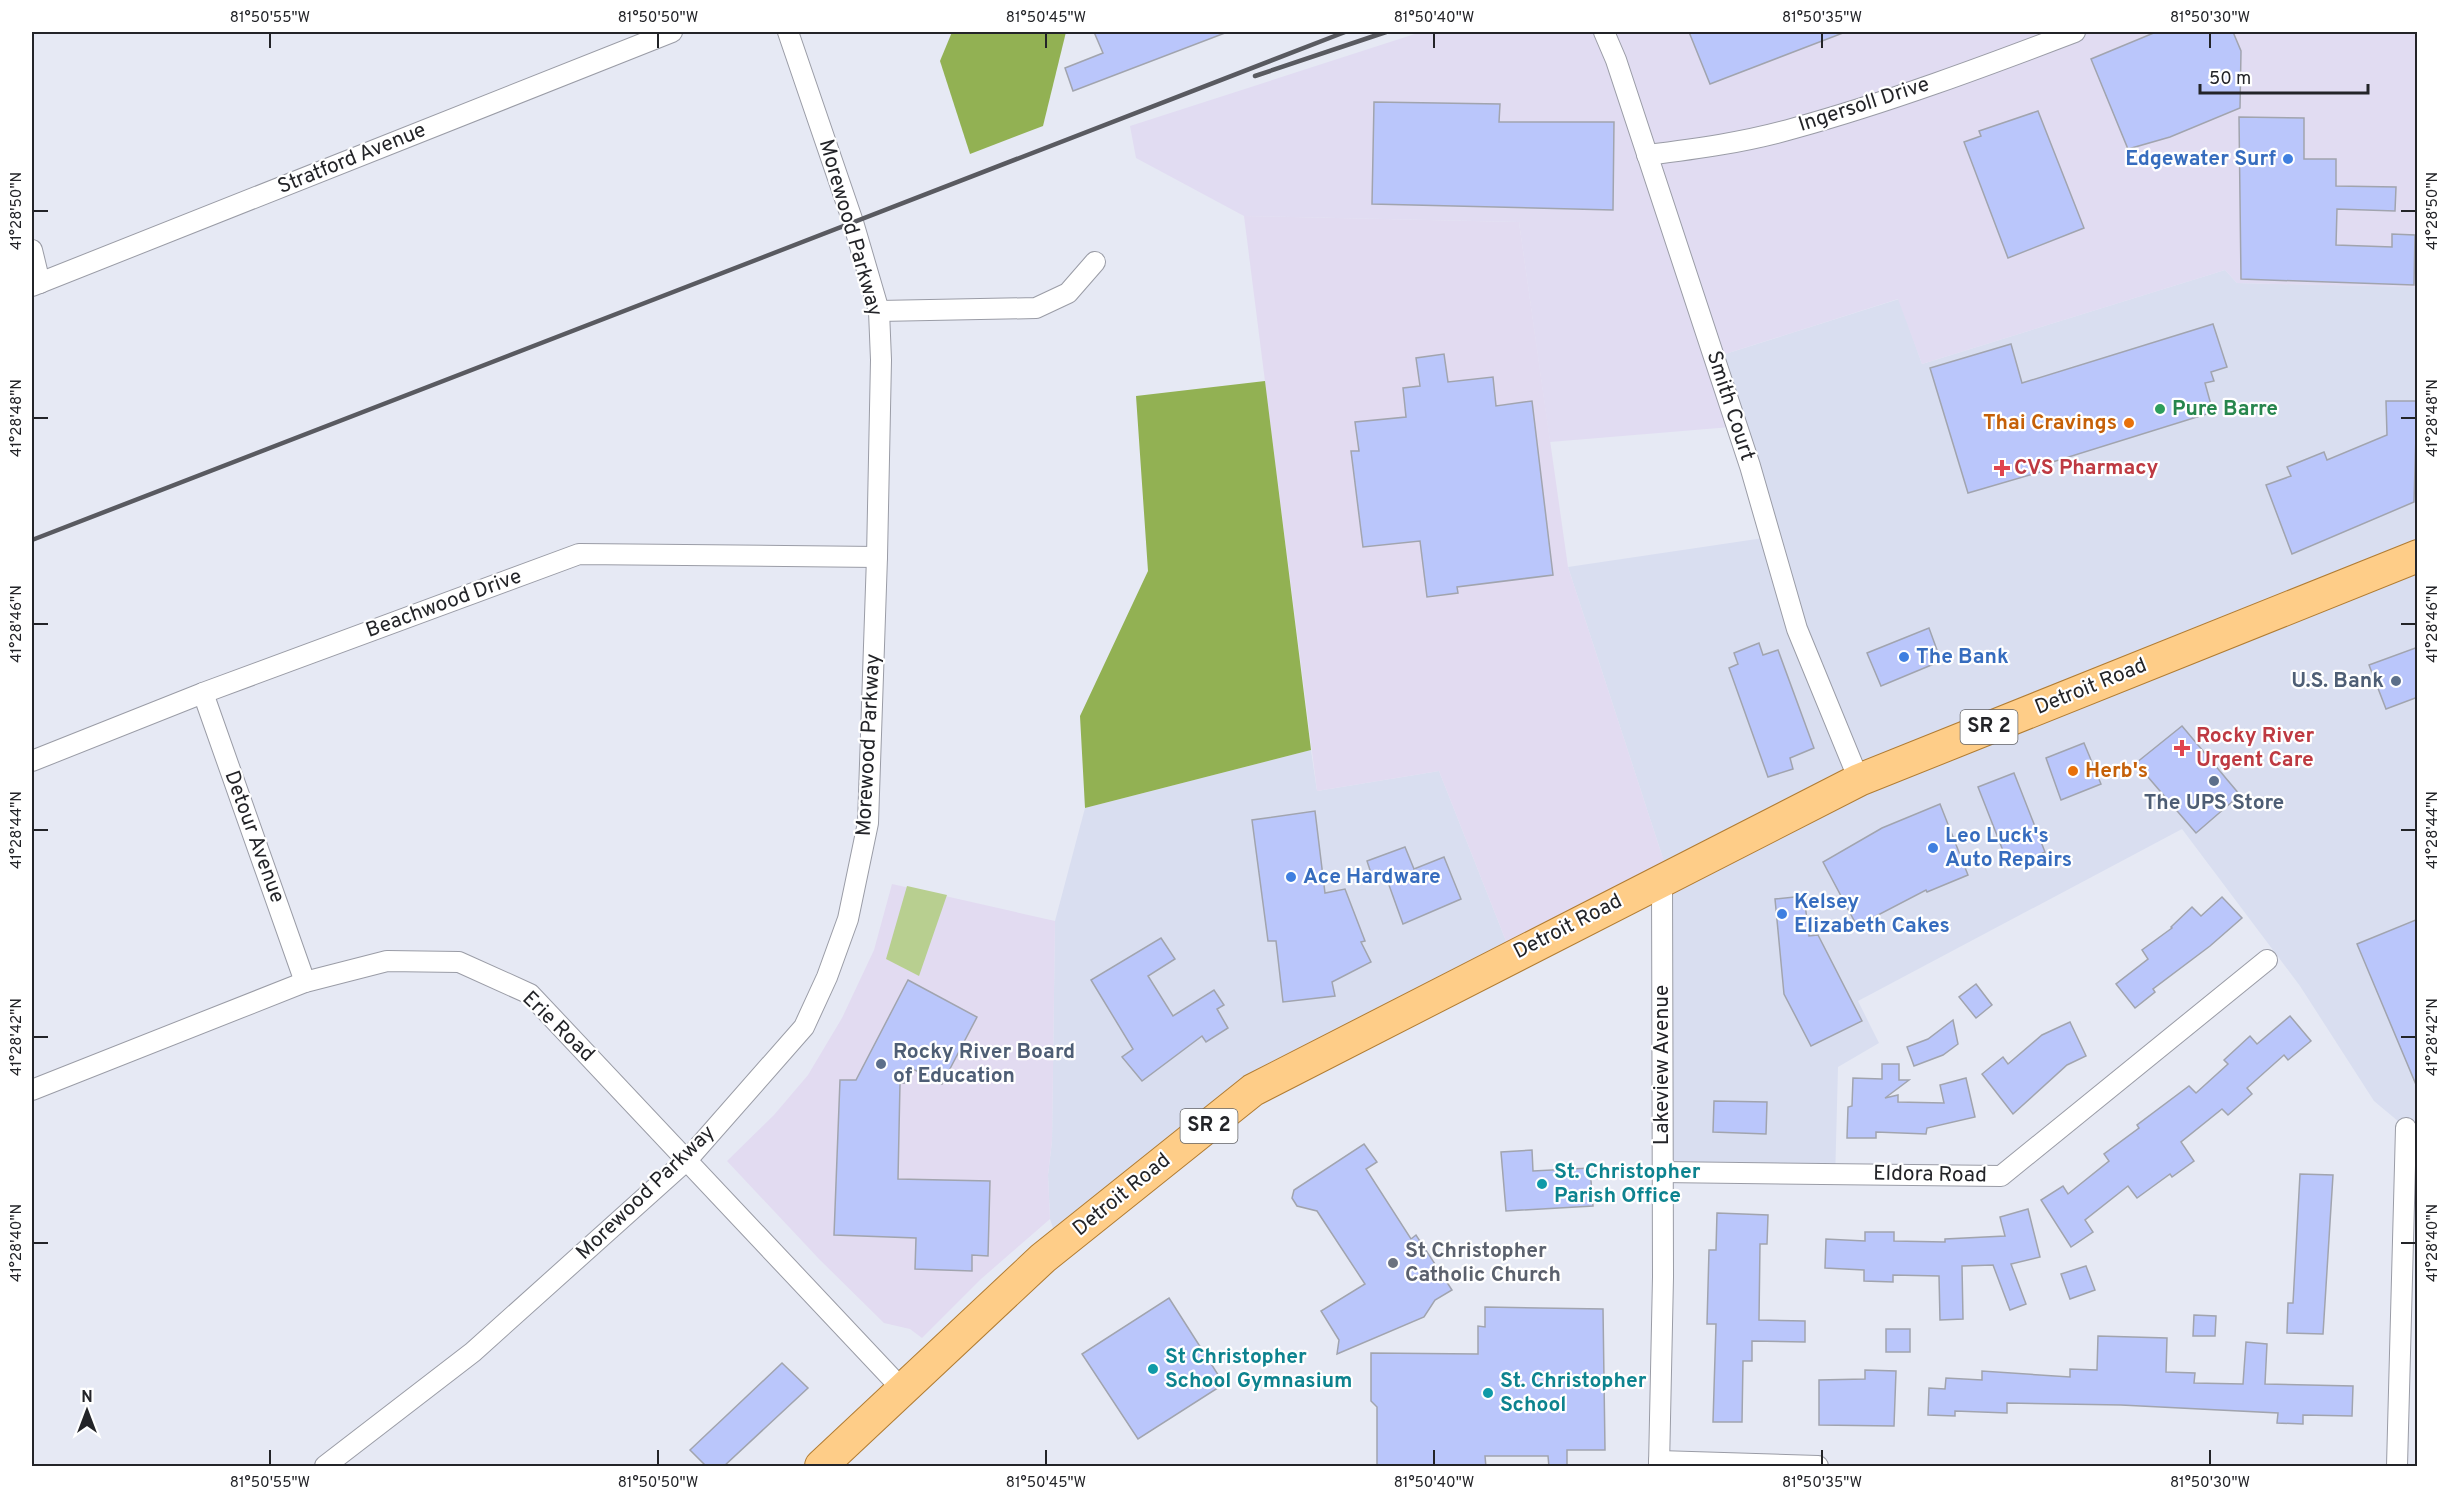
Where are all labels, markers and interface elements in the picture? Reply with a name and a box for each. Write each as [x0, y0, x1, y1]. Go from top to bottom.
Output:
text: 81°50'55"W [230, 9, 310, 28]
text: 81°50'50"W [618, 9, 698, 28]
text: 81°50'45"W [1006, 9, 1086, 28]
text: 81°50'40"W [1394, 9, 1474, 28]
text: 81°50'35"W [1782, 9, 1862, 28]
text: 81°50'30"W [2170, 9, 2250, 28]
scale bar [2200, 57, 2368, 95]
text: 50 m [2209, 68, 2251, 91]
street label: Ingersoll Drive [1795, 71, 1933, 139]
street label: Stratford Avenue [274, 117, 430, 201]
street label: Morewood Parkway [812, 136, 888, 320]
place label: Edgewater Surf [2125, 146, 2276, 173]
marker: Edgewater Surf [2281, 152, 2295, 166]
text: 41°28'50"N [8, 172, 27, 250]
text: 41°28'50"N [2424, 172, 2443, 250]
street label: Smith Court [1700, 348, 1760, 464]
text: 41°28'48"N [8, 379, 27, 457]
text: 41°28'48"N [2424, 379, 2443, 457]
place label: Pure Barre [2172, 396, 2278, 423]
marker: Pure Barre [2153, 402, 2167, 416]
place label: Thai Cravings [1983, 410, 2117, 437]
marker: Thai Cravings [2122, 416, 2136, 430]
place label: CVS Pharmacy [2014, 455, 2159, 482]
marker: CVS Pharmacy [1995, 461, 2009, 475]
street label: Beachwood Drive [362, 563, 526, 645]
text: 41°28'46"N [8, 585, 27, 663]
text: 41°28'46"N [2424, 585, 2443, 663]
place label: The Bank [1916, 644, 2009, 671]
marker: The Bank [1897, 650, 1911, 664]
street label: Detroit Road [2031, 652, 2151, 722]
street label: Morewood Parkway [851, 653, 887, 837]
place label: U.S. Bank [2291, 668, 2384, 695]
marker: U.S. Bank [2389, 674, 2403, 688]
road number: SR 2 [1960, 710, 2018, 744]
place label: Rocky River Urgent Care [2196, 723, 2314, 774]
marker: Rocky River Urgent Care [2173, 739, 2191, 757]
place label: Herb's [2085, 758, 2148, 785]
marker: Herb's [2066, 764, 2080, 778]
street label: Detour Avenue [218, 767, 290, 907]
marker: The UPS Store [2207, 774, 2221, 788]
place label: The UPS Store [2144, 790, 2284, 817]
text: 41°28'44"N [8, 791, 27, 869]
text: 41°28'44"N [2424, 791, 2443, 869]
place label: Leo Luck's Auto Repairs [1945, 823, 2072, 874]
marker: Leo Luck's Auto Repairs [1926, 841, 1940, 855]
place label: Ace Hardware [1303, 864, 1441, 891]
marker: Ace Hardware [1284, 870, 1298, 884]
street label: Detroit Road [1509, 888, 1627, 966]
place label: Kelsey Elizabeth Cakes [1794, 889, 1950, 940]
marker: Kelsey Elizabeth Cakes [1775, 907, 1789, 921]
street label: Lakeview Avenue [1649, 985, 1676, 1145]
street label: Erie Road [516, 986, 600, 1068]
text: 41°28'42"N [8, 998, 27, 1076]
text: 41°28'42"N [2424, 998, 2443, 1076]
place label: Rocky River Board of Education [893, 1039, 1075, 1090]
marker: Rocky River Board of Education [874, 1057, 888, 1071]
road number: SR 2 [1180, 1109, 1238, 1143]
street label: Morewood Parkway [571, 1120, 721, 1266]
street label: Detroit Road [1067, 1147, 1177, 1243]
place label: St. Christopher Parish Office [1554, 1159, 1701, 1210]
street label: Eldora Road [1873, 1161, 1987, 1189]
marker: St. Christopher Parish Office [1535, 1177, 1549, 1191]
text: 41°28'40"N [8, 1204, 27, 1282]
text: 41°28'40"N [2424, 1204, 2443, 1282]
place label: St Christopher Catholic Church [1405, 1238, 1561, 1289]
marker: St Christopher Catholic Church [1386, 1256, 1400, 1270]
place label: St Christopher School Gymnasium [1165, 1344, 1352, 1395]
marker: St Christopher School Gymnasium [1146, 1362, 1160, 1376]
place label: St. Christopher School [1500, 1368, 1647, 1419]
north arrow [57, 1381, 117, 1441]
marker: St. Christopher School [1481, 1386, 1495, 1400]
text: N [81, 1388, 93, 1408]
text: 81°50'55"W [230, 1474, 310, 1493]
text: 81°50'50"W [618, 1474, 698, 1493]
text: 81°50'45"W [1006, 1474, 1086, 1493]
text: 81°50'40"W [1394, 1474, 1474, 1493]
text: 81°50'35"W [1782, 1474, 1862, 1493]
text: 81°50'30"W [2170, 1474, 2250, 1493]

